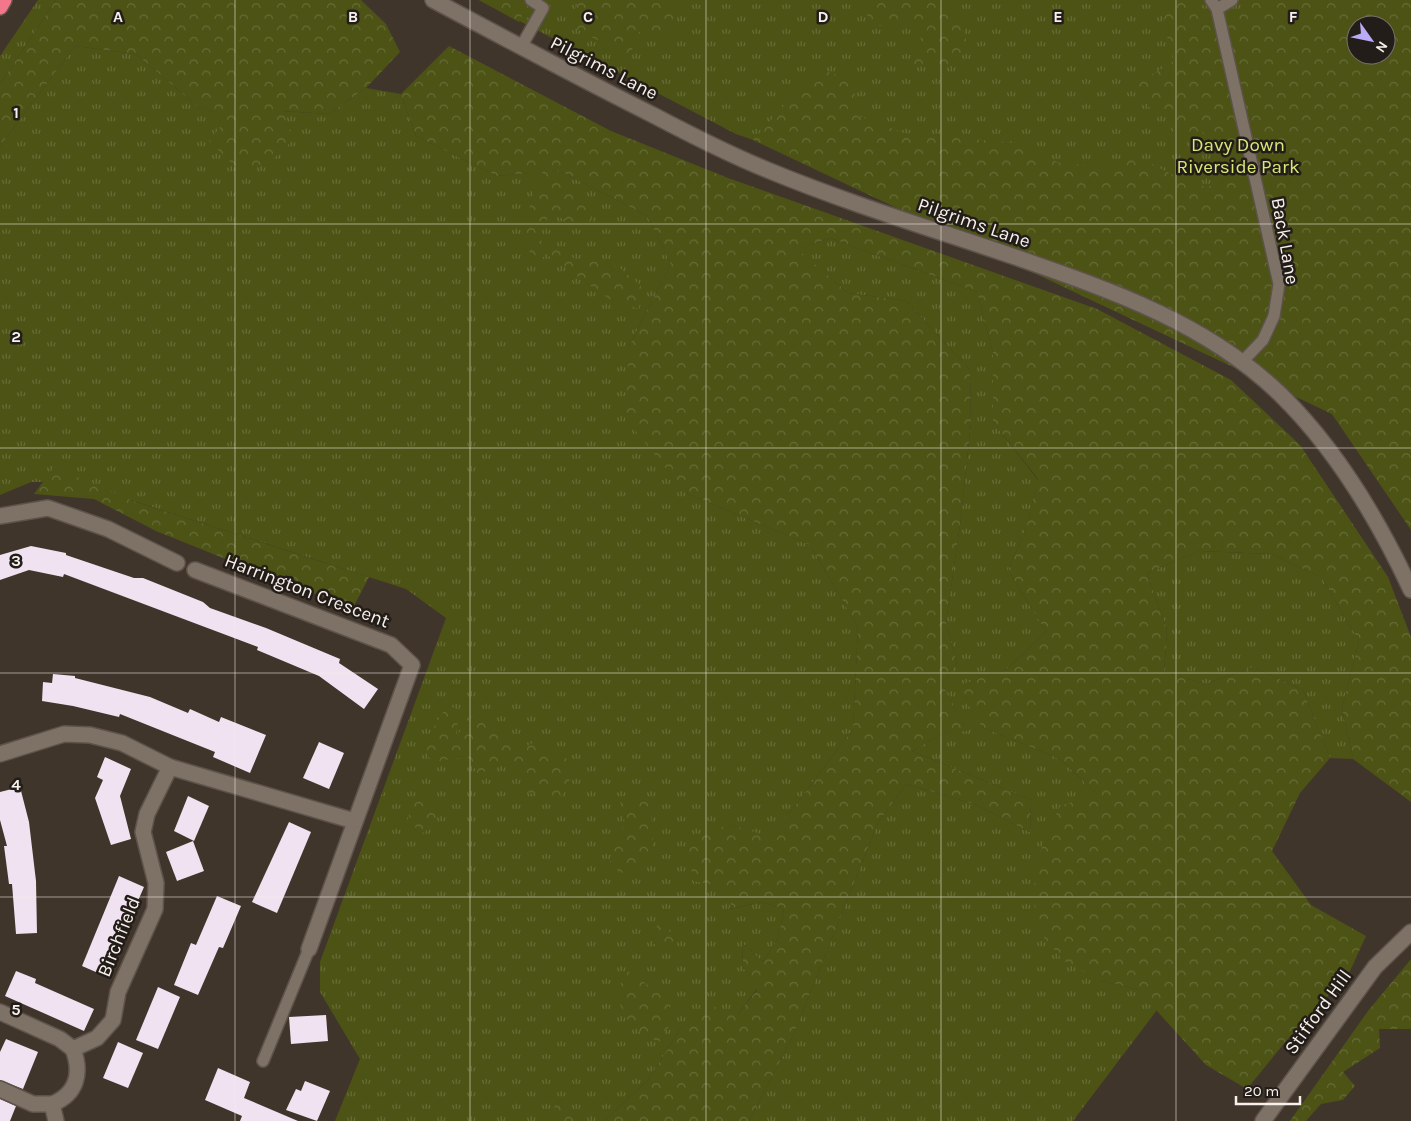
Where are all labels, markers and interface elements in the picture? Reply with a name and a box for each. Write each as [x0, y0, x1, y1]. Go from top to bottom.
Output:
text: A [113, 7, 123, 26]
text: B [348, 7, 358, 26]
text: C [583, 7, 593, 26]
text: D [818, 7, 829, 26]
text: E [1053, 7, 1063, 26]
text: F [1289, 7, 1298, 26]
north arrow [1346, 15, 1396, 65]
street label: Pilgrims Lane [547, 32, 661, 104]
text: N [1372, 38, 1391, 56]
text: 1 [13, 103, 19, 122]
park label: Davy Down Riverside Park [1176, 134, 1300, 178]
street label: Pilgrims Lane [915, 193, 1033, 253]
street label: Back Lane [1267, 196, 1303, 286]
text: 2 [11, 327, 21, 346]
street label: Harrington Crescent [222, 549, 392, 633]
text: 3 [11, 551, 21, 570]
text: 4 [11, 775, 21, 794]
street label: Birchfield [93, 894, 145, 980]
street label: Stifford Hill [1280, 965, 1356, 1059]
text: 5 [11, 1000, 21, 1019]
scale bar [1236, 1074, 1300, 1106]
text: 20 m [1244, 1082, 1279, 1100]

